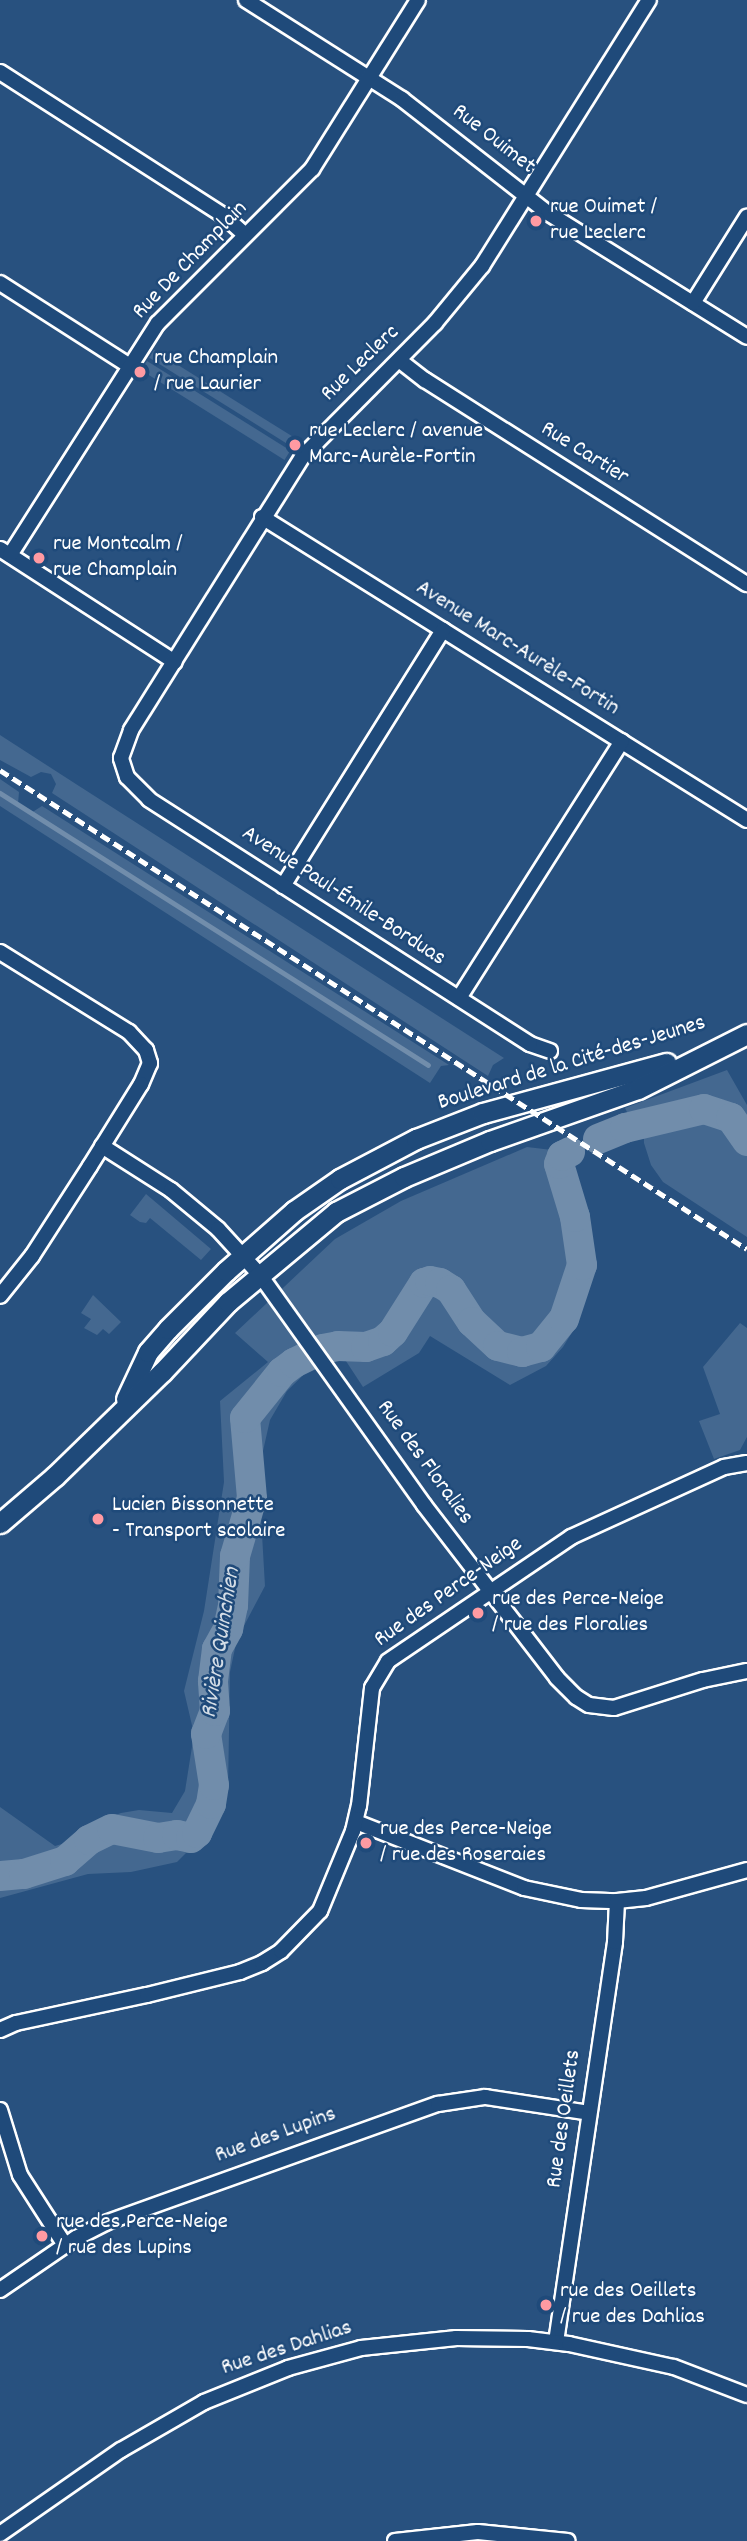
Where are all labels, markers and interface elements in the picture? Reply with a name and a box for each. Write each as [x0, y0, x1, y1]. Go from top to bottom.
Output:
street label: Rue Ouimet [446, 99, 540, 181]
place label: rue Ouimet / rue Leclerc [550, 194, 657, 248]
street label: Rue De Champlain [128, 196, 254, 326]
marker: rue Ouimet / rue Leclerc [528, 213, 544, 229]
street label: Rue Leclerc [316, 320, 406, 408]
place label: rue Champlain / rue Laurier [154, 345, 278, 399]
marker: rue Champlain / rue Laurier [132, 364, 148, 380]
street label: Rue Cartier [535, 416, 633, 492]
place label: rue Leclerc / avenue Marc-Aurèle-Fortin [309, 418, 483, 472]
marker: rue Leclerc / avenue Marc-Aurèle-Fortin [287, 437, 303, 453]
place label: rue Montcalm / rue Champlain [53, 531, 183, 585]
marker: rue Montcalm / rue Champlain [31, 550, 47, 566]
street label: Avenue Marc-Aurèle-Fortin [410, 575, 624, 723]
street label: Avenue Paul-Émile-Borduas [236, 821, 450, 973]
street label: Boulevard de la Cité-des-Jeunes [435, 1010, 709, 1118]
street label: Rue des Floralies [370, 1395, 478, 1531]
place label: Lucien Bissonnette - Transport scolaire [112, 1492, 285, 1546]
marker: Lucien Bissonnette - Transport scolaire [90, 1511, 106, 1527]
street label: Rue des Perce-Neige [370, 1532, 528, 1654]
water label: Rivière Quinchien [196, 1566, 248, 1720]
place label: rue des Perce-Neige / rue des Floralies [492, 1586, 664, 1640]
marker: rue des Perce-Neige / rue des Floralies [470, 1605, 486, 1621]
place label: rue des Perce-Neige / rue des Roseraies [380, 1816, 552, 1870]
marker: rue des Perce-Neige / rue des Roseraies [358, 1835, 374, 1851]
street label: Rue des Oeillets [542, 2048, 588, 2190]
street label: Rue des Lupins [212, 2101, 340, 2171]
place label: rue des Perce-Neige / rue des Lupins [56, 2209, 228, 2263]
marker: rue des Perce-Neige / rue des Lupins [34, 2228, 50, 2244]
place label: rue des Oeillets / rue des Dahlias [560, 2278, 705, 2332]
marker: rue des Oeillets / rue des Dahlias [538, 2297, 554, 2313]
street label: Rue des Dahlias [218, 2315, 356, 2383]

